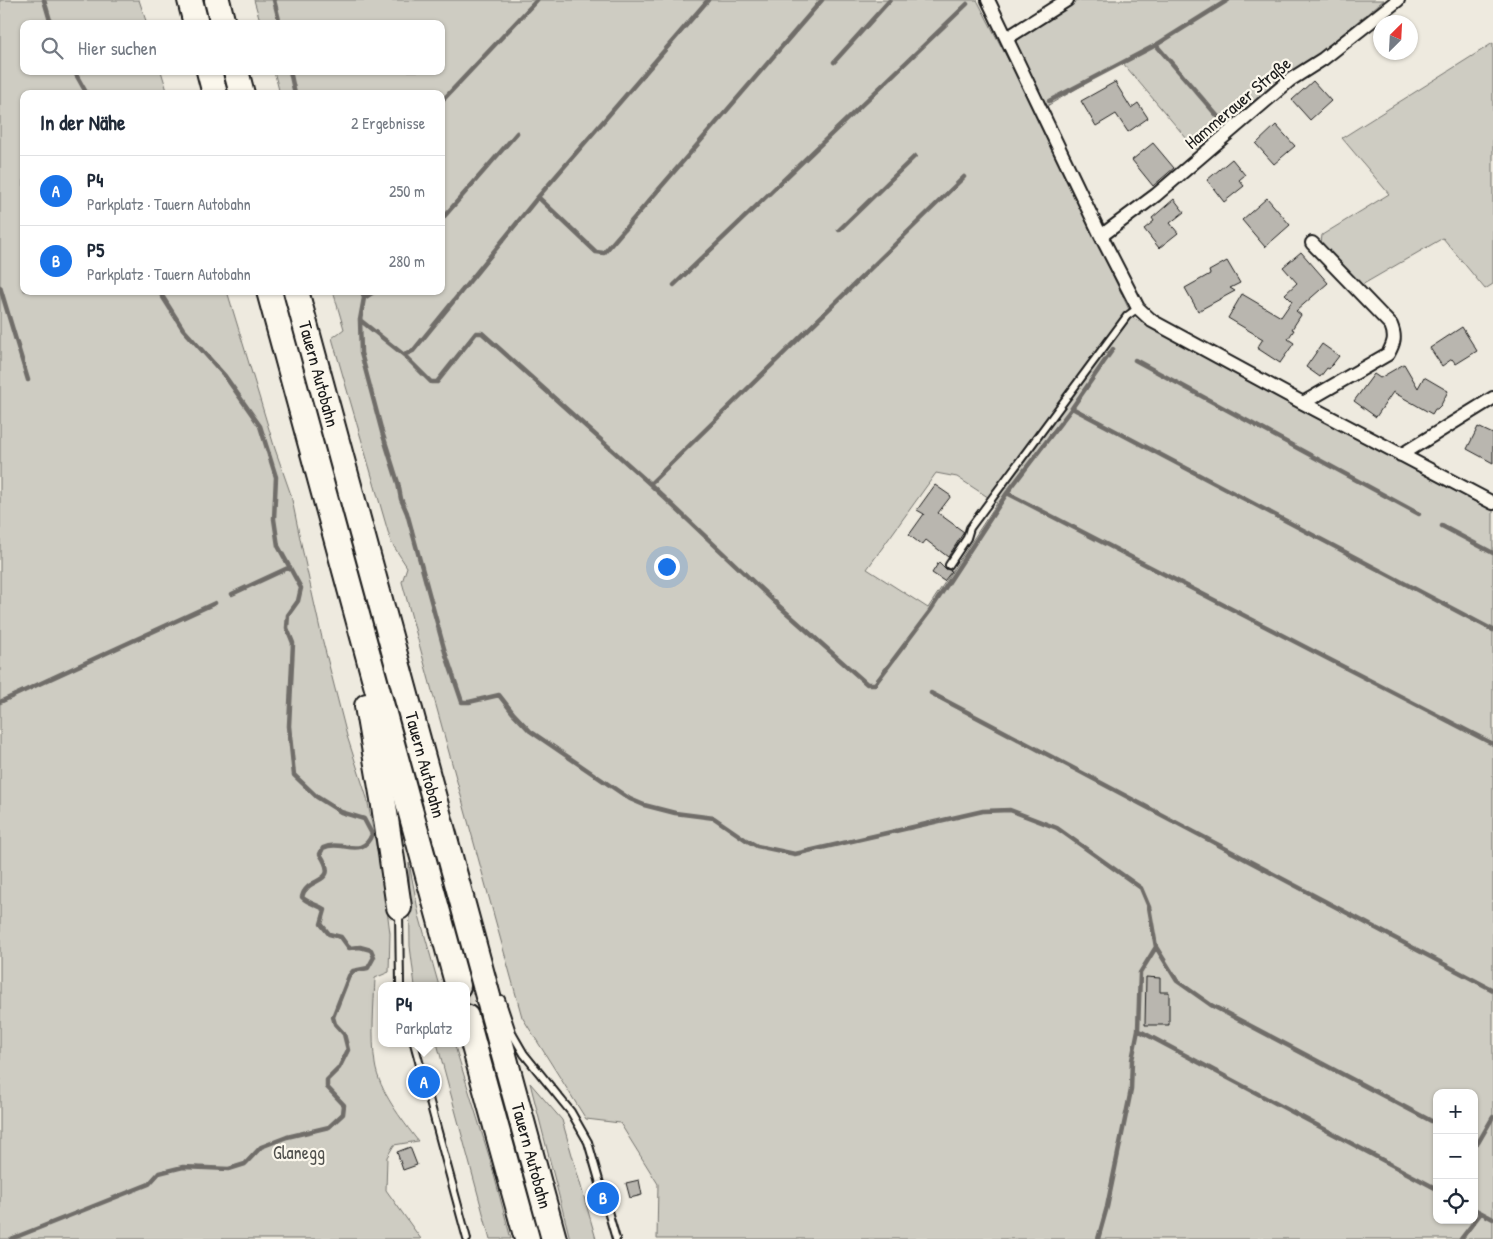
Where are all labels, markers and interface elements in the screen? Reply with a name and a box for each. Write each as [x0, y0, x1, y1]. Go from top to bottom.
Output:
north arrow [1373, 15, 1418, 60]
search box [20, 20, 445, 75]
icon: search [38, 34, 66, 62]
text: Hier suchen [78, 35, 157, 61]
street label: Hammerauer Straße [1179, 51, 1296, 155]
text: In der Nähe [40, 108, 125, 137]
text: 2 Ergebnisse [351, 112, 425, 134]
text: P4 [87, 167, 103, 193]
text: A [52, 180, 60, 202]
text: 250 m [389, 180, 425, 202]
text: Parkplatz · Tauern Autobahn [87, 193, 251, 215]
text: P5 [87, 237, 104, 263]
text: B [52, 250, 60, 272]
text: 280 m [389, 250, 425, 272]
text: Parkplatz · Tauern Autobahn [87, 263, 251, 285]
street label: Tauern Autobahn [293, 318, 345, 430]
your location [654, 554, 680, 580]
street label: Tauern Autobahn [399, 709, 452, 820]
popup [378, 982, 470, 1047]
text: P4 [396, 991, 412, 1017]
text: Parkplatz [396, 1017, 452, 1039]
pin: A [408, 1063, 440, 1101]
map controls [1433, 1089, 1478, 1224]
button: + [1433, 1089, 1478, 1134]
street label: Tauern Autobahn [505, 1100, 558, 1211]
button: − [1433, 1134, 1478, 1179]
park label: Glanegg [273, 1140, 325, 1165]
pin: B [587, 1179, 619, 1217]
button: locate [1433, 1179, 1478, 1224]

